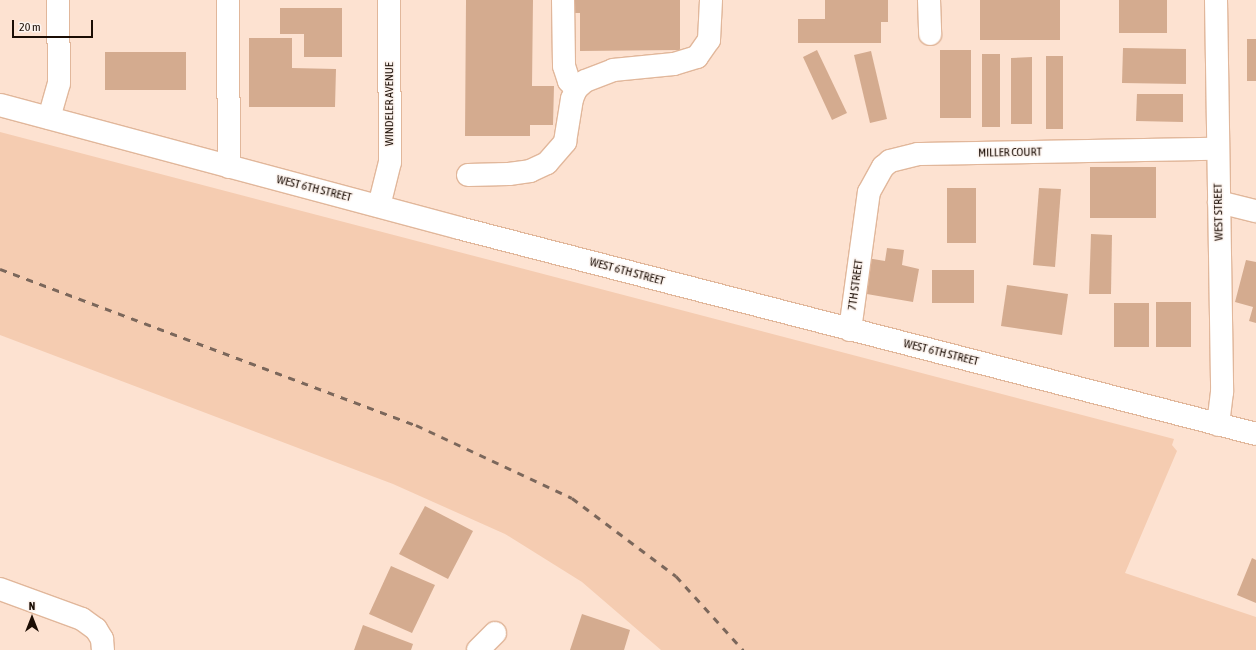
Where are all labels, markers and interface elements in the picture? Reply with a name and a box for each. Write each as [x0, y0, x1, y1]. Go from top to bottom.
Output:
scale bar [14, 12, 95, 38]
text: 20 m [19, 20, 41, 34]
street label: WINDELER AVENUE [383, 62, 397, 146]
street label: MILLER COURT [978, 145, 1042, 161]
street label: WEST 6TH STREET [275, 173, 353, 205]
street label: WEST STREET [1211, 183, 1227, 241]
street label: WEST 6TH STREET [588, 255, 666, 289]
street label: 7TH STREET [845, 259, 867, 311]
street label: WEST 6TH STREET [902, 337, 980, 369]
north arrow [12, 598, 52, 638]
text: N [29, 600, 35, 612]

